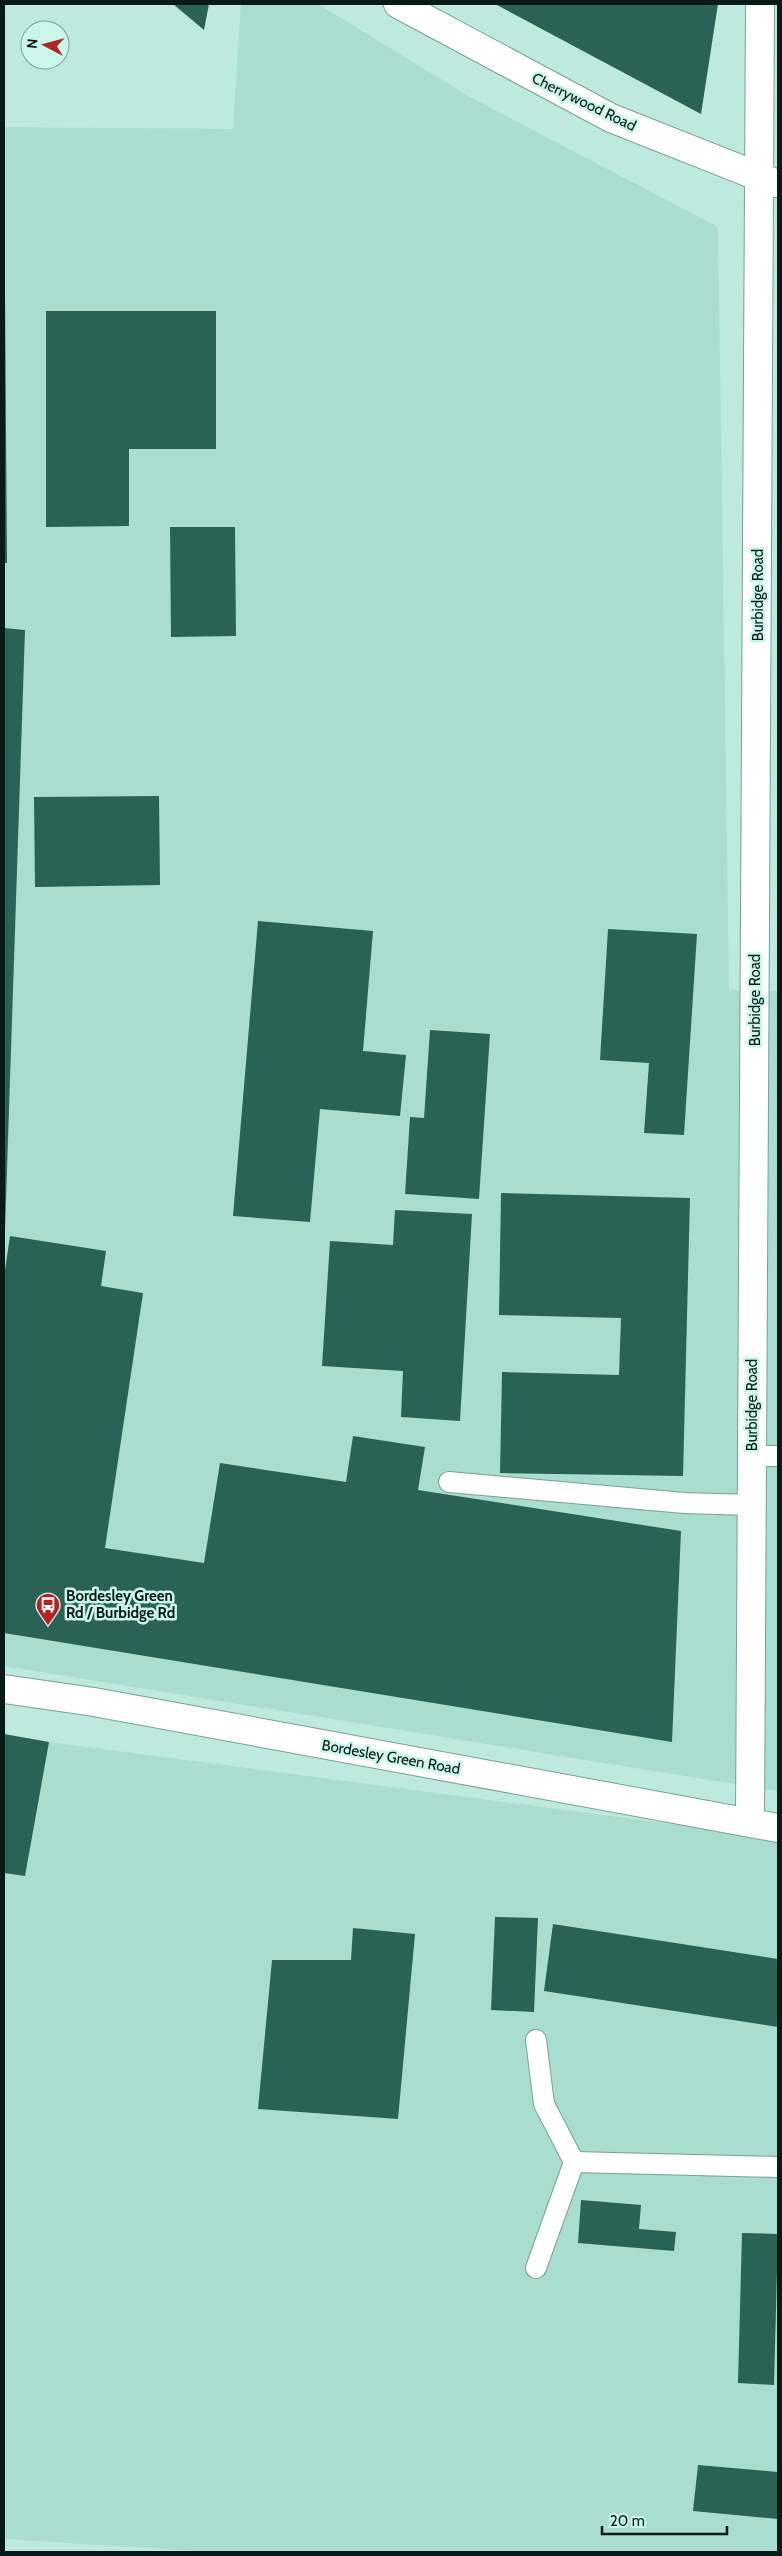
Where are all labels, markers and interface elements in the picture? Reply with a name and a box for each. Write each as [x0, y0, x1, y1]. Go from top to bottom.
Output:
north arrow [20, 20, 70, 70]
text: N [23, 38, 42, 50]
street label: Cherrywood Road [529, 69, 639, 135]
street label: Burbidge Road [749, 549, 767, 641]
street label: Burbidge Road [746, 954, 764, 1046]
street label: Burbidge Road [743, 1359, 761, 1451]
place label: Bordesley Green Rd / Burbidge Rd [66, 1587, 175, 1622]
bus stop icon: Bordesley Green Rd / Burbidge Rd [35, 1592, 61, 1626]
street label: Bordesley Green Road [320, 1736, 462, 1778]
scale bar [602, 2504, 727, 2536]
text: 20 m [610, 2512, 645, 2530]

